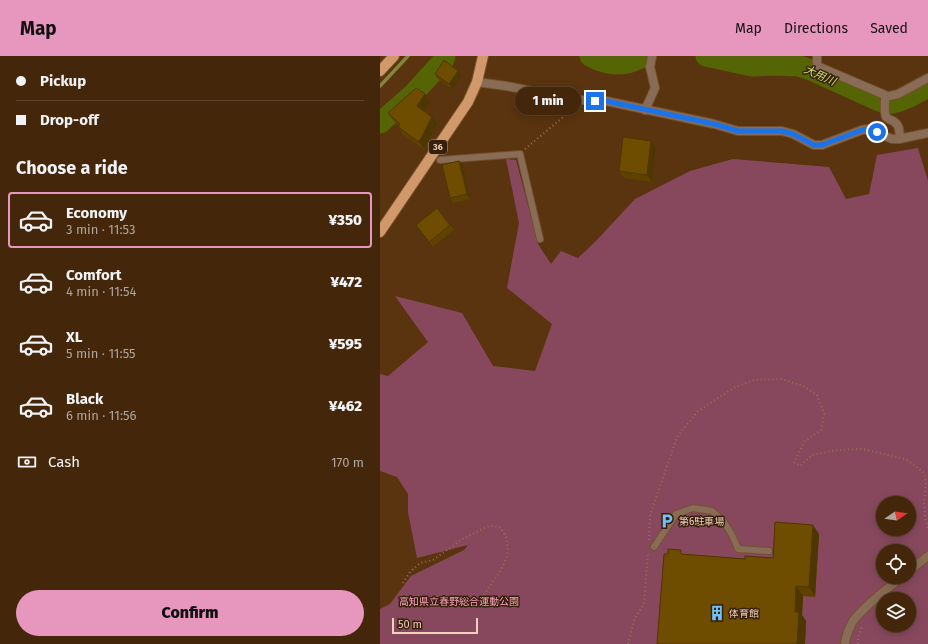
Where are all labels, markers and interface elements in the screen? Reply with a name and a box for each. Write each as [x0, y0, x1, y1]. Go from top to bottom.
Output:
text: Map [20, 17, 57, 40]
text: Map [735, 20, 762, 37]
text: Directions [784, 20, 848, 37]
text: Saved [870, 20, 908, 37]
water label: 大用川 [802, 63, 838, 89]
text: Pickup [40, 72, 86, 90]
callout: 1 min [515, 87, 581, 115]
route end [586, 92, 604, 110]
text: 1 min [532, 93, 564, 108]
text: Drop-off [40, 111, 99, 129]
route start [868, 123, 886, 141]
road number: 36 [429, 140, 447, 154]
text: Choose a ride [16, 157, 128, 179]
icon: car [18, 202, 54, 238]
text: Economy [66, 204, 127, 222]
text: ¥350 [329, 211, 362, 229]
text: 3 min · 11:53 [66, 222, 136, 237]
icon: car [18, 264, 54, 300]
text: Comfort [66, 266, 122, 284]
text: ¥472 [331, 273, 362, 291]
text: 4 min · 11:54 [66, 284, 136, 299]
icon: car [18, 326, 54, 362]
text: XL [66, 328, 82, 346]
text: ¥595 [329, 335, 362, 353]
text: 5 min · 11:55 [66, 346, 136, 361]
icon: car [18, 388, 54, 424]
text: Black [66, 390, 103, 408]
text: ¥462 [329, 397, 362, 415]
text: 6 min · 11:56 [66, 408, 137, 423]
icon: cash [16, 451, 38, 473]
text: Cash [48, 453, 80, 471]
text: 170 m [331, 455, 364, 470]
north arrow [876, 496, 916, 536]
map controls [876, 496, 916, 632]
parking icon: 第6駐車場 [658, 512, 676, 530]
place label: 第6駐車場 [679, 516, 724, 528]
button: locate [876, 544, 916, 584]
button: Confirm [16, 590, 364, 636]
button: layers [876, 592, 916, 632]
park label: 高知県立春野総合運動公園 [399, 596, 519, 608]
building icon: 体育館 [708, 604, 726, 622]
place label: 体育館 [729, 608, 759, 620]
scale bar [392, 616, 478, 635]
text: 50 m [398, 618, 422, 631]

